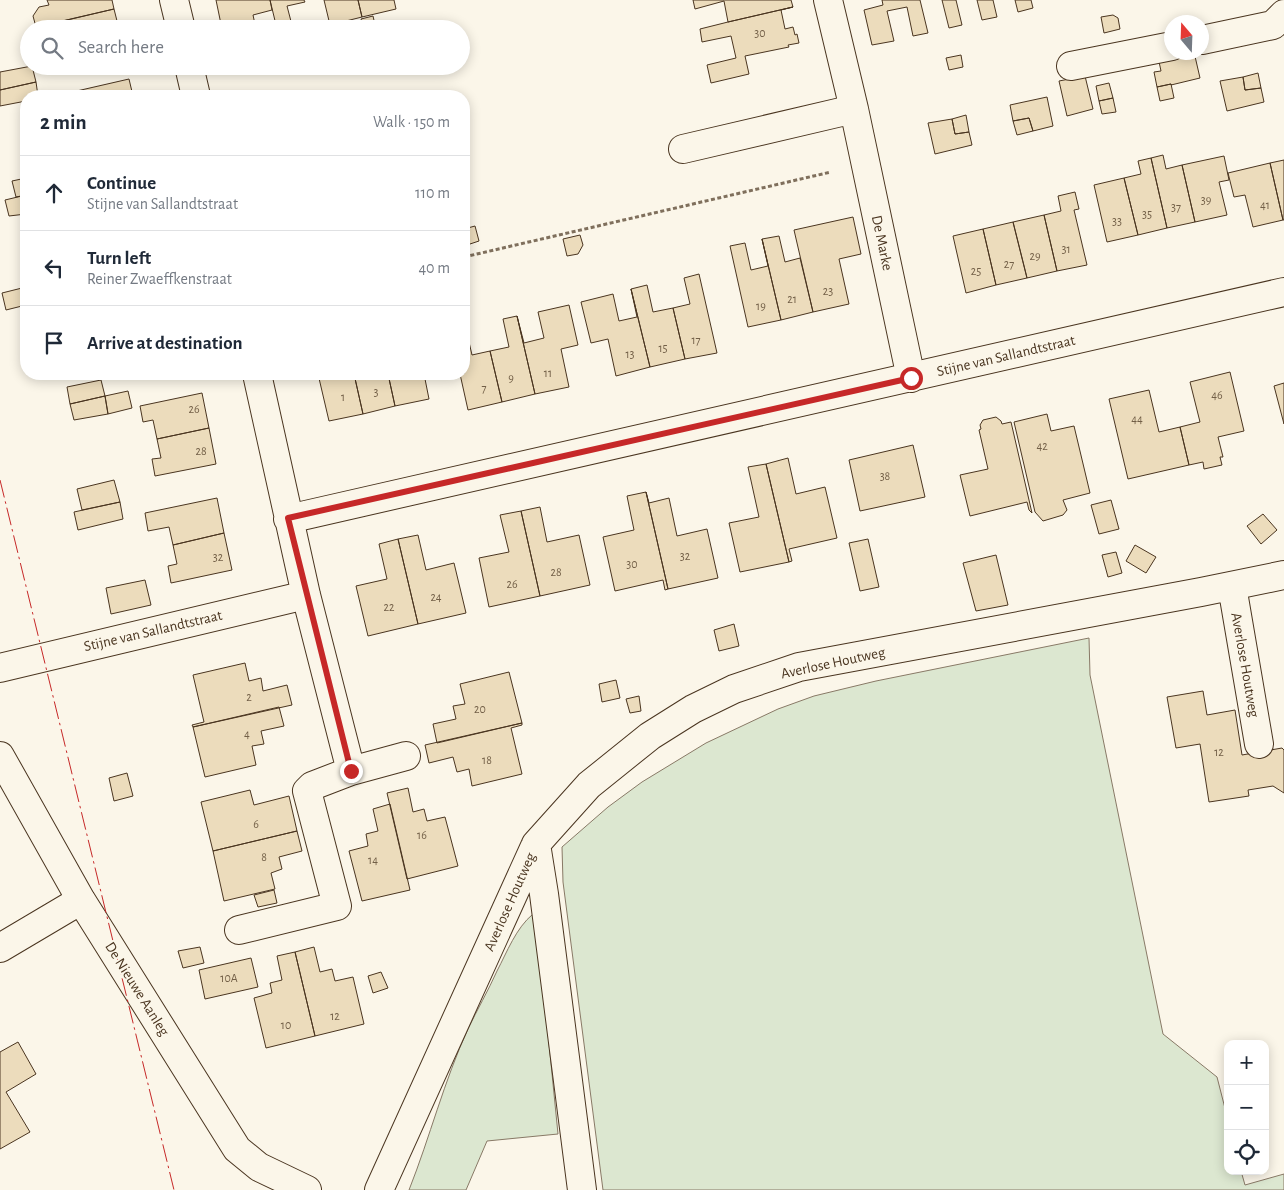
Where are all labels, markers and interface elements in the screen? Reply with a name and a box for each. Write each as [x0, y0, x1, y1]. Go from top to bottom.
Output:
north arrow [1164, 15, 1209, 60]
search box [20, 20, 470, 75]
house number: 30 [754, 27, 766, 39]
icon: search [38, 34, 66, 62]
text: Search here [78, 38, 164, 57]
text: 2 min [40, 112, 87, 133]
text: Walk · 150 m [373, 114, 450, 130]
text: Continue [87, 174, 156, 193]
icon: ahead [40, 179, 68, 207]
text: 110 m [415, 185, 450, 201]
house number: 39 [1201, 194, 1212, 206]
text: Stijne van Sallandtstraat [87, 196, 238, 212]
house number: 41 [1260, 199, 1270, 211]
house number: 37 [1171, 201, 1181, 213]
house number: 35 [1142, 208, 1152, 220]
street label: De Marke [869, 214, 895, 272]
house number: 33 [1112, 215, 1122, 227]
house number: 31 [1061, 243, 1071, 255]
text: Turn left [87, 249, 151, 268]
house number: 29 [1029, 250, 1041, 262]
icon: left [40, 254, 68, 282]
house number: 27 [1004, 258, 1014, 270]
text: 40 m [418, 260, 450, 276]
house number: 25 [971, 265, 981, 277]
text: Reiner Zwaeffkenstraat [87, 271, 232, 287]
house number: 23 [823, 285, 833, 297]
house number: 21 [787, 293, 797, 305]
house number: 19 [756, 300, 766, 312]
icon: arrive [40, 329, 68, 357]
street label: Stijne van Sallandtstraat [935, 333, 1077, 379]
text: Arrive at destination [87, 334, 243, 353]
house number: 17 [691, 334, 701, 346]
house number: 15 [658, 342, 668, 354]
house number: 13 [625, 348, 635, 360]
house number: 11 [544, 367, 552, 379]
route start [900, 367, 923, 390]
house number: 9 [508, 372, 514, 384]
house number: 7 [481, 382, 487, 394]
house number: 3 [374, 386, 379, 398]
house number: 46 [1211, 389, 1223, 401]
house number: 1 [341, 391, 345, 403]
house number: 26 [188, 403, 200, 415]
house number: 44 [1131, 413, 1143, 425]
house number: 42 [1036, 440, 1048, 452]
house number: 28 [195, 445, 207, 457]
house number: 38 [880, 470, 891, 482]
house number: 32 [680, 550, 691, 562]
house number: 32 [213, 551, 224, 563]
house number: 30 [626, 558, 638, 570]
house number: 28 [550, 566, 562, 578]
house number: 26 [506, 578, 518, 590]
house number: 24 [430, 591, 442, 603]
house number: 22 [384, 601, 395, 613]
street label: Stijne van Sallandtstraat [82, 608, 224, 654]
street label: Averlose Houtweg [1228, 611, 1262, 719]
street label: Averlose Houtweg [780, 644, 887, 681]
house number: 2 [246, 691, 252, 703]
house number: 20 [474, 703, 486, 715]
house number: 4 [244, 728, 250, 740]
house number: 12 [1214, 746, 1224, 758]
house number: 18 [482, 754, 492, 766]
route end [340, 760, 363, 783]
house number: 6 [253, 818, 259, 830]
house number: 16 [417, 829, 427, 841]
street label: Averlose Houtweg [482, 850, 539, 953]
house number: 8 [261, 851, 267, 863]
house number: 14 [368, 854, 378, 866]
street label: De Nieuwe Aanleg [102, 939, 172, 1039]
house number: 10A [220, 972, 238, 984]
house number: 12 [330, 1010, 340, 1022]
house number: 10 [281, 1019, 291, 1031]
map controls [1224, 1040, 1269, 1175]
button: + [1224, 1040, 1269, 1085]
button: − [1224, 1085, 1269, 1130]
button: locate [1224, 1130, 1269, 1175]

